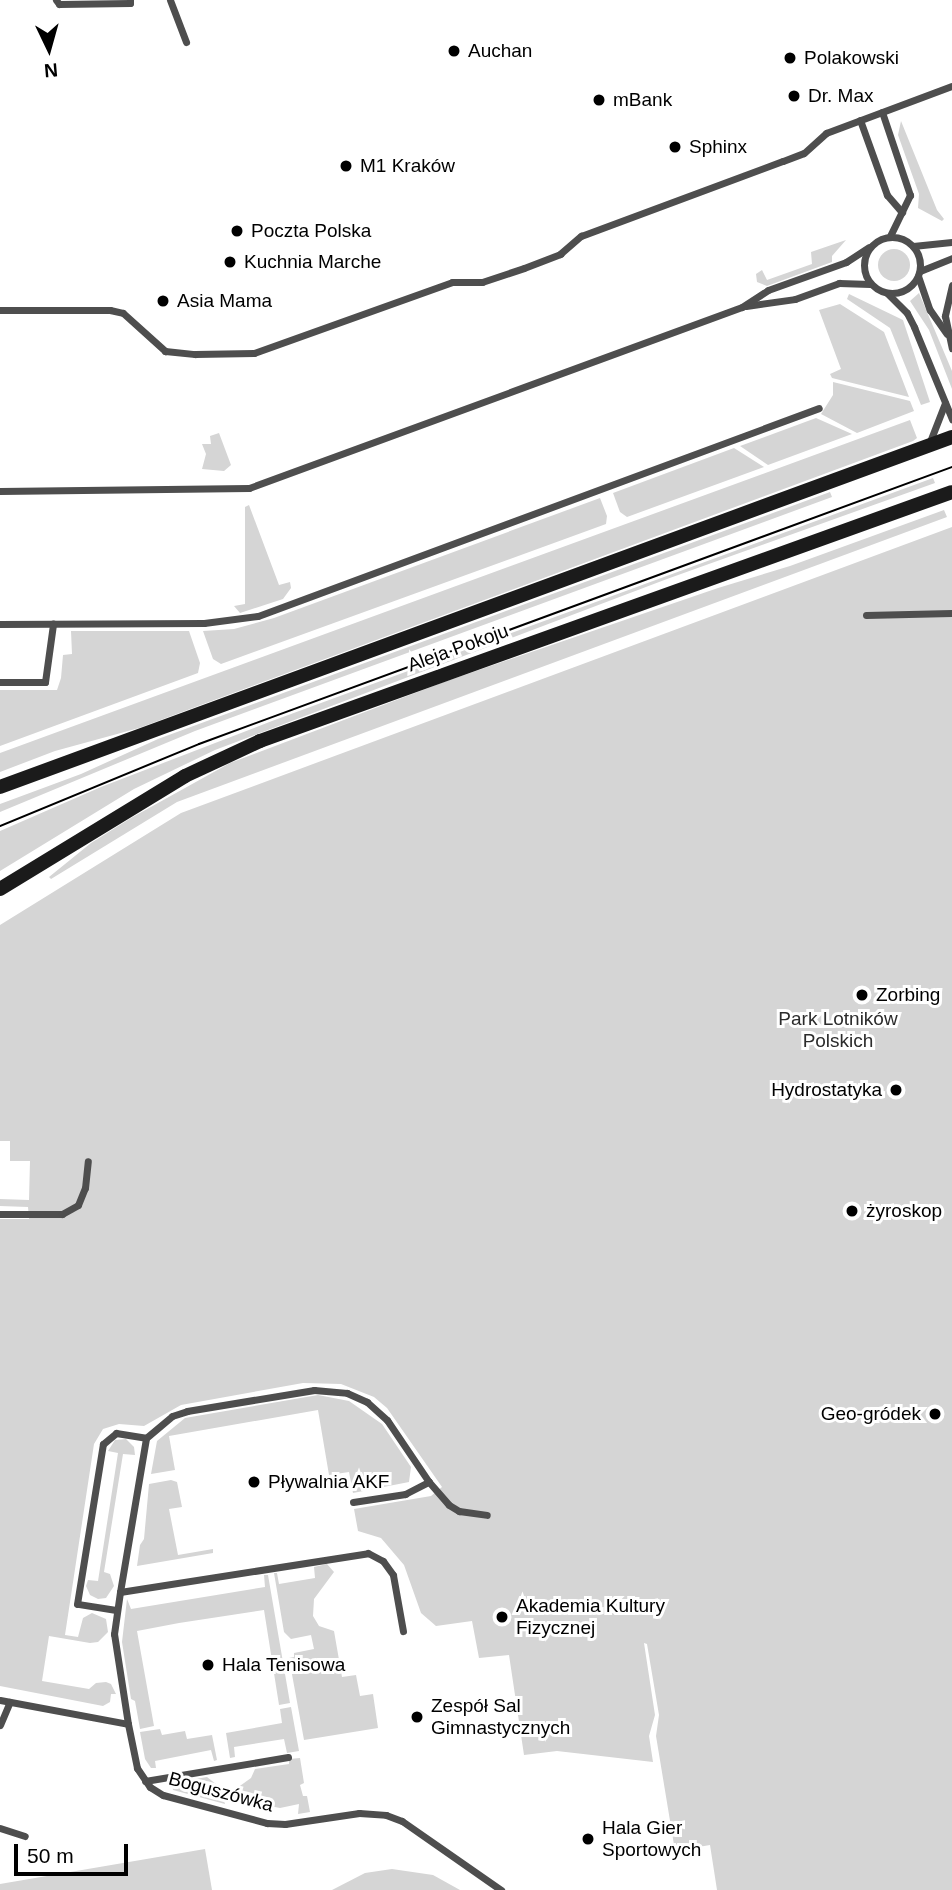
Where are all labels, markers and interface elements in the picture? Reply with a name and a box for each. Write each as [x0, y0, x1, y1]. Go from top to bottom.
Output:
north arrow [14, 14, 84, 84]
place label: Auchan [468, 40, 532, 62]
marker: Auchan [446, 43, 462, 59]
place label: Polakowski [804, 47, 899, 69]
marker: Polakowski [782, 50, 798, 66]
text: N [43, 59, 59, 81]
place label: Dr. Max [808, 85, 873, 107]
marker: Dr. Max [786, 88, 802, 104]
place label: mBank [613, 89, 672, 111]
marker: mBank [591, 92, 607, 108]
place label: Sphinx [689, 136, 747, 158]
marker: Sphinx [667, 139, 683, 155]
place label: M1 Kraków [360, 155, 455, 177]
marker: M1 Kraków [338, 158, 354, 174]
place label: Poczta Polska [251, 220, 371, 242]
marker: Poczta Polska [229, 223, 245, 239]
place label: Kuchnia Marche [244, 251, 381, 273]
marker: Kuchnia Marche [222, 254, 238, 270]
place label: Asia Mama [177, 290, 272, 312]
marker: Asia Mama [155, 293, 171, 309]
street label: Aleja Pokoju [404, 619, 512, 677]
place label: Zorbing [876, 984, 940, 1006]
marker: Zorbing [854, 987, 870, 1003]
park label: Park Lotników Polskich [778, 1008, 898, 1052]
place label: Hydrostatyka [771, 1079, 882, 1101]
marker: Hydrostatyka [888, 1082, 904, 1098]
place label: żyroskop [866, 1200, 942, 1222]
marker: żyroskop [844, 1203, 860, 1219]
place label: Geo-gródek [821, 1403, 921, 1425]
marker: Geo-gródek [927, 1406, 943, 1422]
place label: Pływalnia AKF [268, 1471, 390, 1493]
marker: Pływalnia AKF [246, 1474, 262, 1490]
place label: Akademia Kultury Fizycznej [516, 1595, 665, 1639]
marker: Akademia Kultury Fizycznej [494, 1609, 510, 1625]
place label: Hala Tenisowa [222, 1654, 346, 1676]
marker: Hala Tenisowa [200, 1657, 216, 1673]
place label: Zespół Sal Gimnastycznych [431, 1695, 570, 1739]
marker: Zespół Sal Gimnastycznych [409, 1709, 425, 1725]
street label: Boguszówka [166, 1767, 276, 1817]
place label: Hala Gier Sportowych [602, 1817, 701, 1861]
scale bar [18, 1830, 131, 1874]
marker: Hala Gier Sportowych [580, 1831, 596, 1847]
text: 50 m [27, 1844, 74, 1867]

